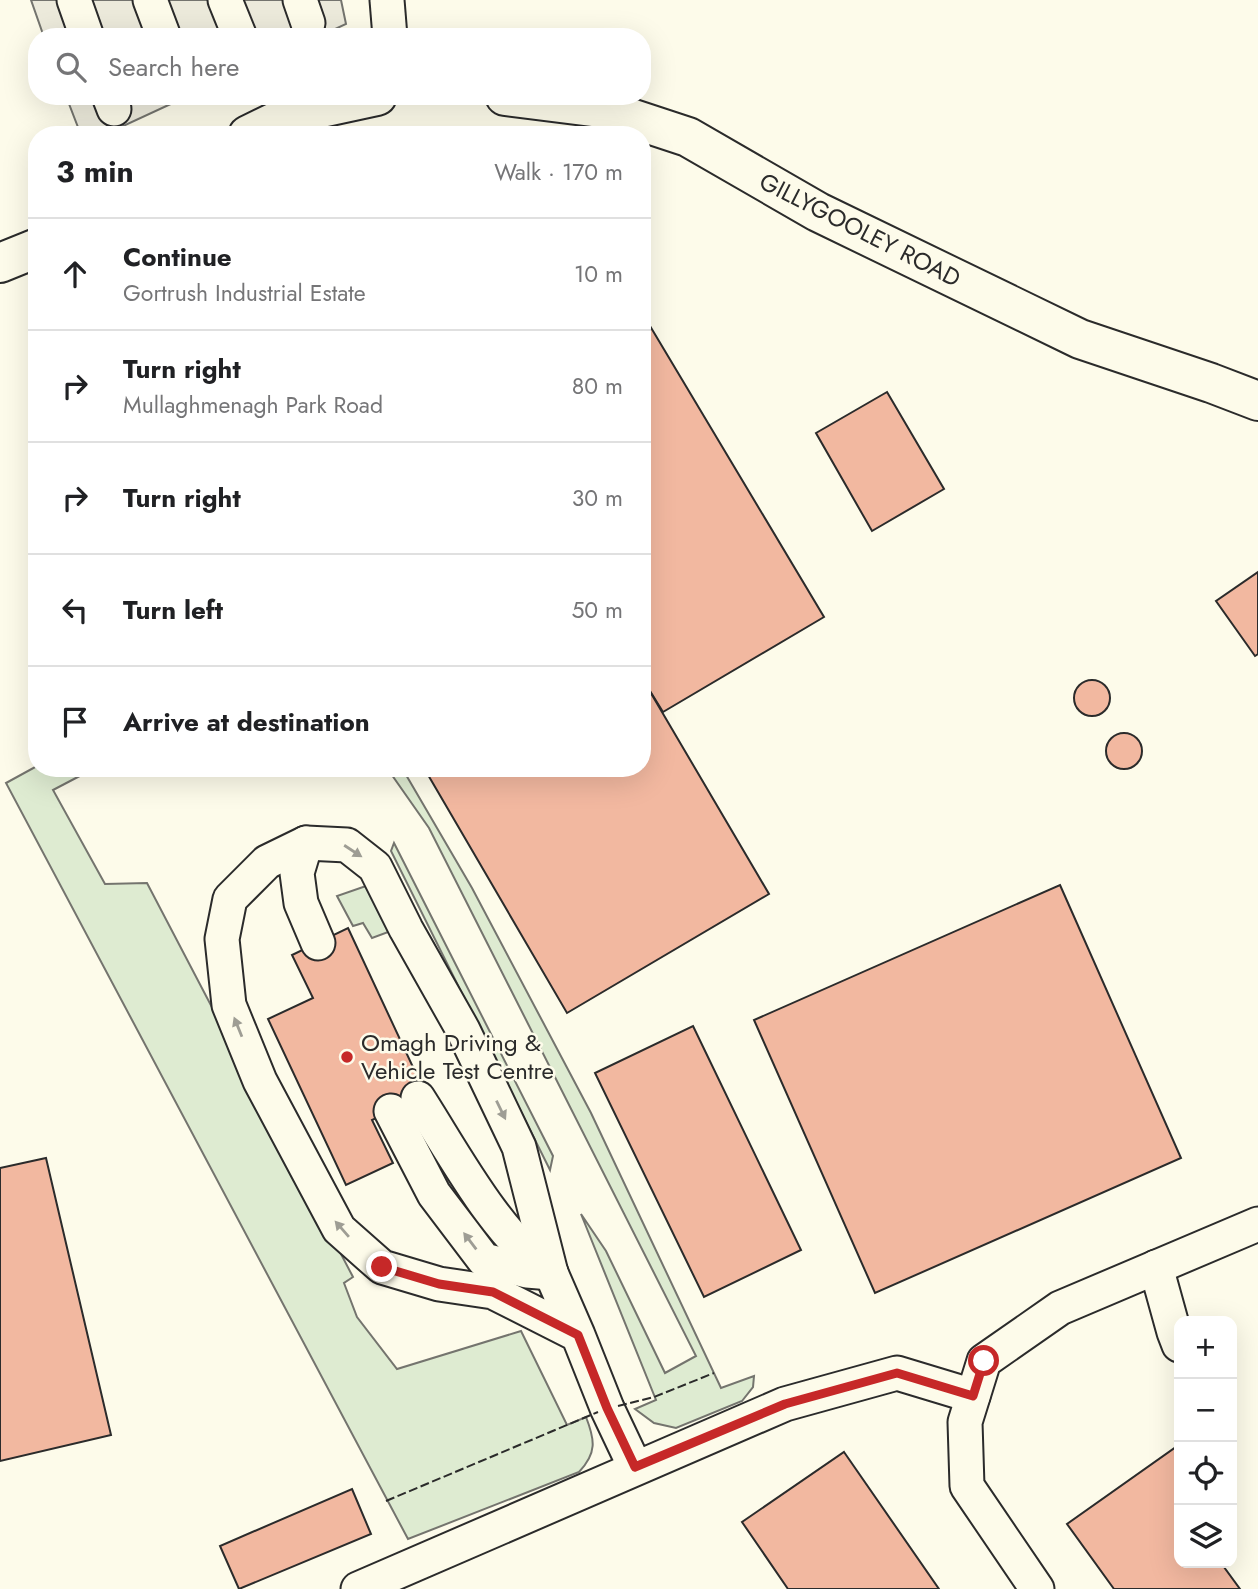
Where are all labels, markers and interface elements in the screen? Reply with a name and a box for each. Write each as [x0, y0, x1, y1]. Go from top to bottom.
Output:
search box [28, 28, 651, 105]
icon: search [52, 48, 90, 86]
text: Search here [108, 48, 240, 86]
text: 3 min [56, 150, 134, 193]
text: Walk · 170 m [494, 155, 623, 189]
street label: GILLYGOOLEY ROAD [754, 164, 967, 295]
text: Continue [123, 238, 232, 276]
icon: ahead [56, 255, 94, 293]
text: 10 m [574, 257, 623, 291]
text: Gortrush Industrial Estate [123, 276, 366, 310]
text: Turn right [123, 350, 241, 388]
icon: right [56, 367, 94, 405]
text: 80 m [572, 369, 623, 403]
text: Mullaghmenagh Park Road [123, 388, 383, 422]
icon: right [56, 479, 94, 517]
text: Turn right [123, 479, 241, 517]
text: 30 m [572, 481, 623, 515]
icon: left [56, 591, 94, 629]
text: Turn left [123, 591, 223, 629]
text: 50 m [571, 593, 623, 627]
icon: arrive [56, 703, 94, 741]
text: Arrive at destination [123, 703, 370, 741]
one-way arrow [343, 845, 363, 858]
one-way arrow [233, 1017, 244, 1038]
place label: Omagh Driving & Vehicle Test Centre [361, 1025, 554, 1088]
marker: Omagh Driving & Vehicle Test Centre [339, 1049, 355, 1065]
one-way arrow [496, 1099, 507, 1120]
one-way arrow [334, 1220, 350, 1238]
one-way arrow [462, 1233, 477, 1251]
route end [366, 1251, 397, 1282]
map controls [1174, 1316, 1237, 1568]
button: + [1174, 1316, 1237, 1379]
route start [968, 1345, 999, 1376]
button: − [1174, 1379, 1237, 1442]
button: locate [1174, 1442, 1237, 1505]
button: layers [1174, 1505, 1237, 1568]

